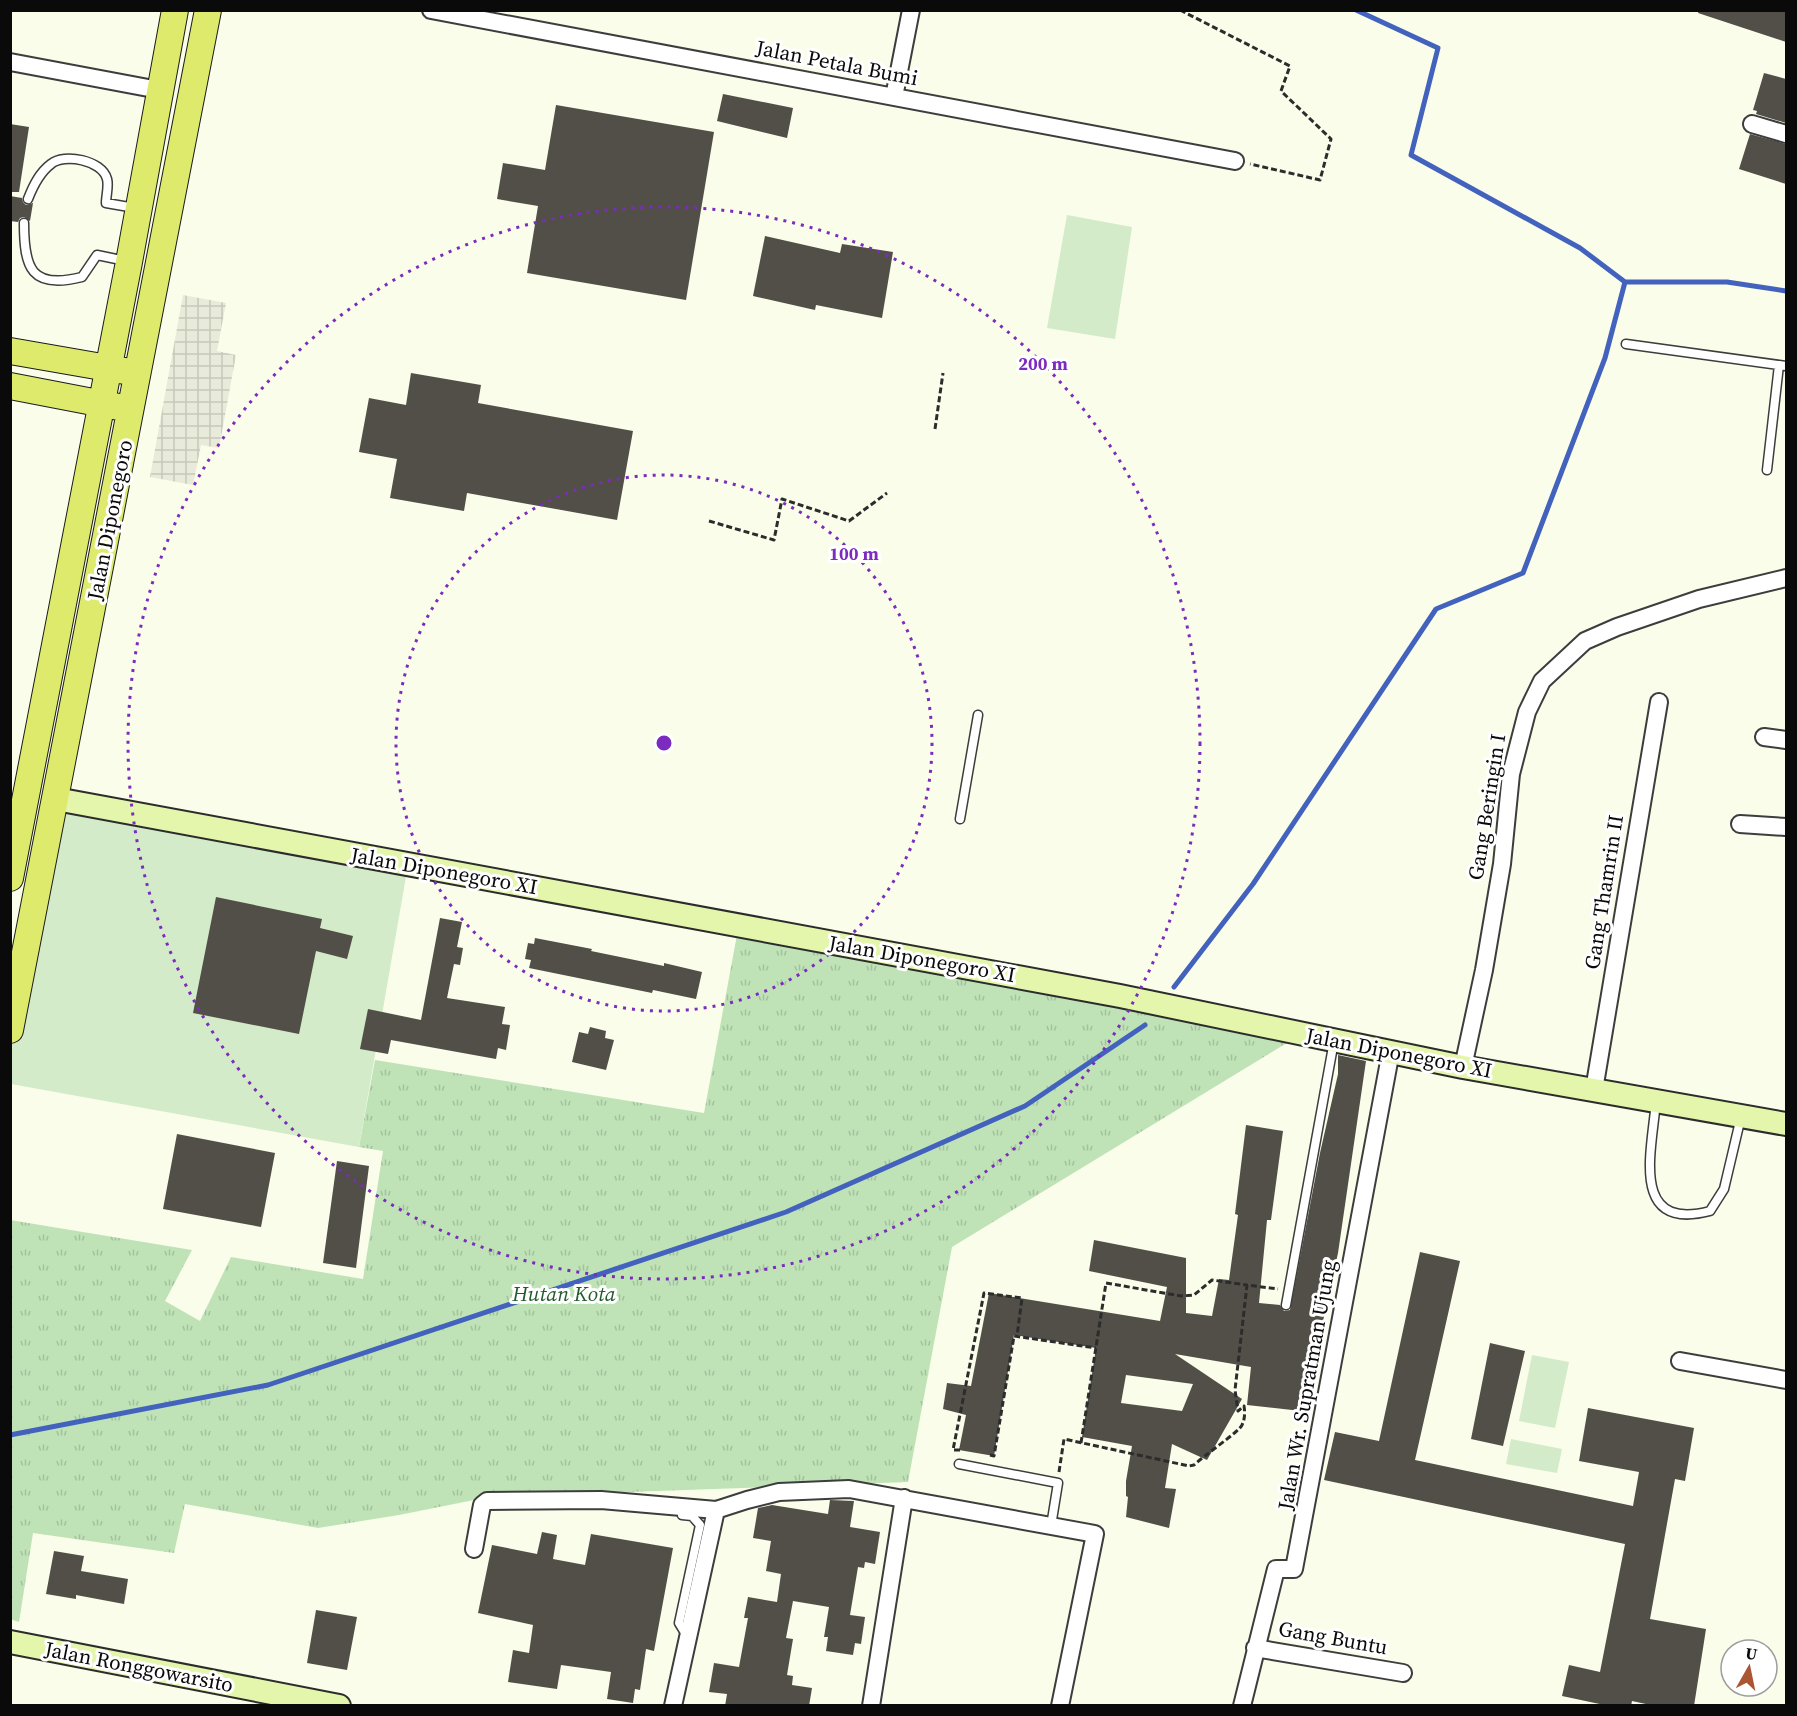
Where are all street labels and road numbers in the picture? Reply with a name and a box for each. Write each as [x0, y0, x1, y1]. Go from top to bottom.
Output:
street label: Jalan Petala Bumi [753, 32, 920, 92]
street label: Jalan Diponegoro [80, 437, 139, 604]
street label: Gang Beringin I [1461, 732, 1512, 882]
street label: Gang Thamrin II [1577, 813, 1630, 971]
street label: Jalan Diponegoro XI [347, 840, 540, 901]
street label: Jalan Diponegoro XI [825, 928, 1018, 989]
street label: Jalan Diponegoro XI [1303, 1020, 1495, 1085]
street label: Jalan Wr. Supratman Ujung [1270, 1257, 1343, 1513]
street label: Gang Buntu [1276, 1614, 1390, 1661]
street label: Jalan Ronggowarsito [41, 1634, 236, 1699]

